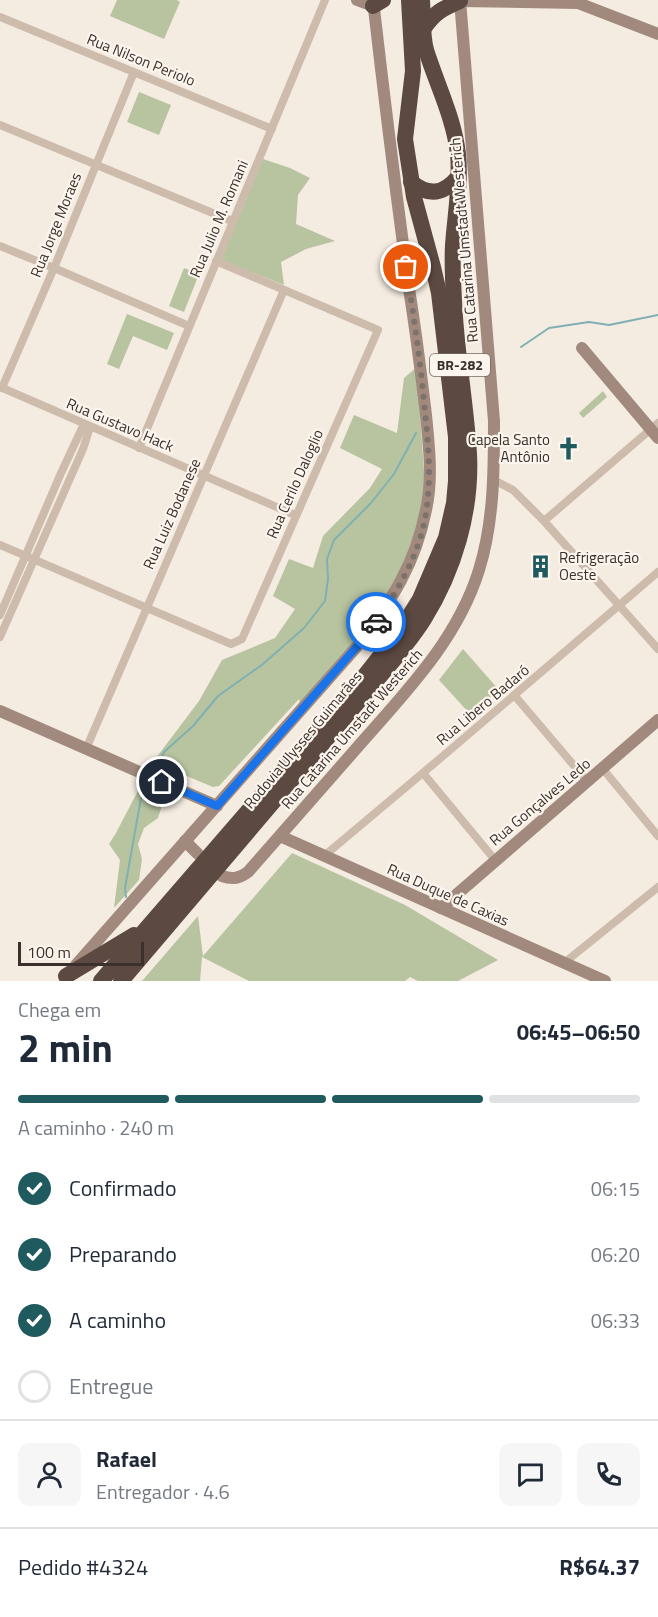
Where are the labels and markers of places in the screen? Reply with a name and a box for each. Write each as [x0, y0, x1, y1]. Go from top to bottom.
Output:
pin [380, 241, 431, 292]
place label: Capela Santo Antônio [468, 428, 550, 468]
church icon: Capela Santo Antônio [555, 436, 581, 462]
place label: Refrigeração Oeste [559, 546, 639, 586]
building icon: Refrigeração Oeste [528, 554, 554, 580]
pin [136, 756, 187, 807]

